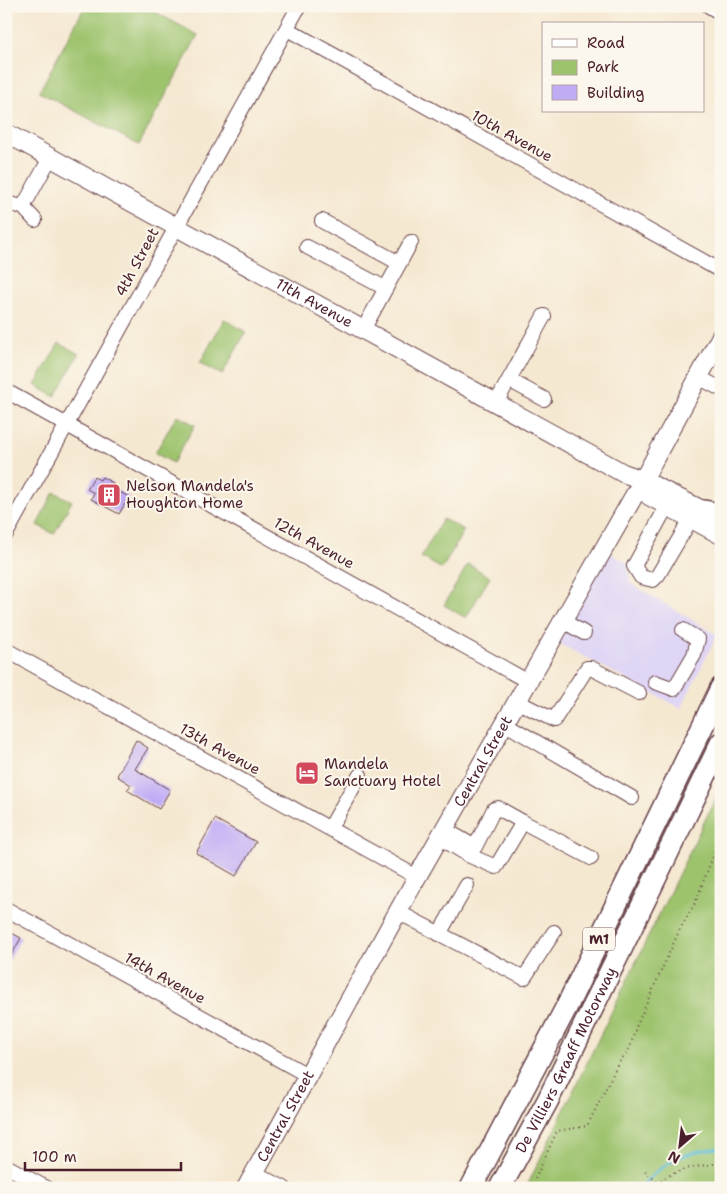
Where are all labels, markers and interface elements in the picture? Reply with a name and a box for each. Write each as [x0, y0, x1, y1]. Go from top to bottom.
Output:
legend [542, 22, 704, 112]
text: Road [587, 33, 625, 53]
text: Park [587, 57, 619, 77]
text: Building [587, 83, 644, 103]
street label: 10th Avenue [468, 105, 556, 167]
street label: 4th Street [110, 224, 164, 300]
street label: 11th Avenue [272, 273, 357, 332]
place label: Nelson Mandela's Houghton Home [126, 476, 254, 513]
building icon: Nelson Mandela's Houghton Home [96, 482, 122, 508]
street label: 12th Avenue [270, 513, 358, 573]
street label: Central Street [449, 712, 517, 811]
street label: 13th Avenue [176, 719, 264, 779]
place label: Mandela Sanctuary Hotel [324, 754, 441, 791]
hotel icon: Mandela Sanctuary Hotel [294, 760, 320, 786]
road number: M1 [583, 928, 615, 951]
street label: 14th Avenue [121, 948, 209, 1008]
street label: De Villiers Graaff Motorway [511, 964, 621, 1157]
street label: Central Street [252, 1067, 319, 1166]
north arrow [654, 1122, 704, 1172]
scale bar [25, 1139, 181, 1171]
text: 100 m [32, 1147, 77, 1167]
text: N [665, 1147, 683, 1168]

